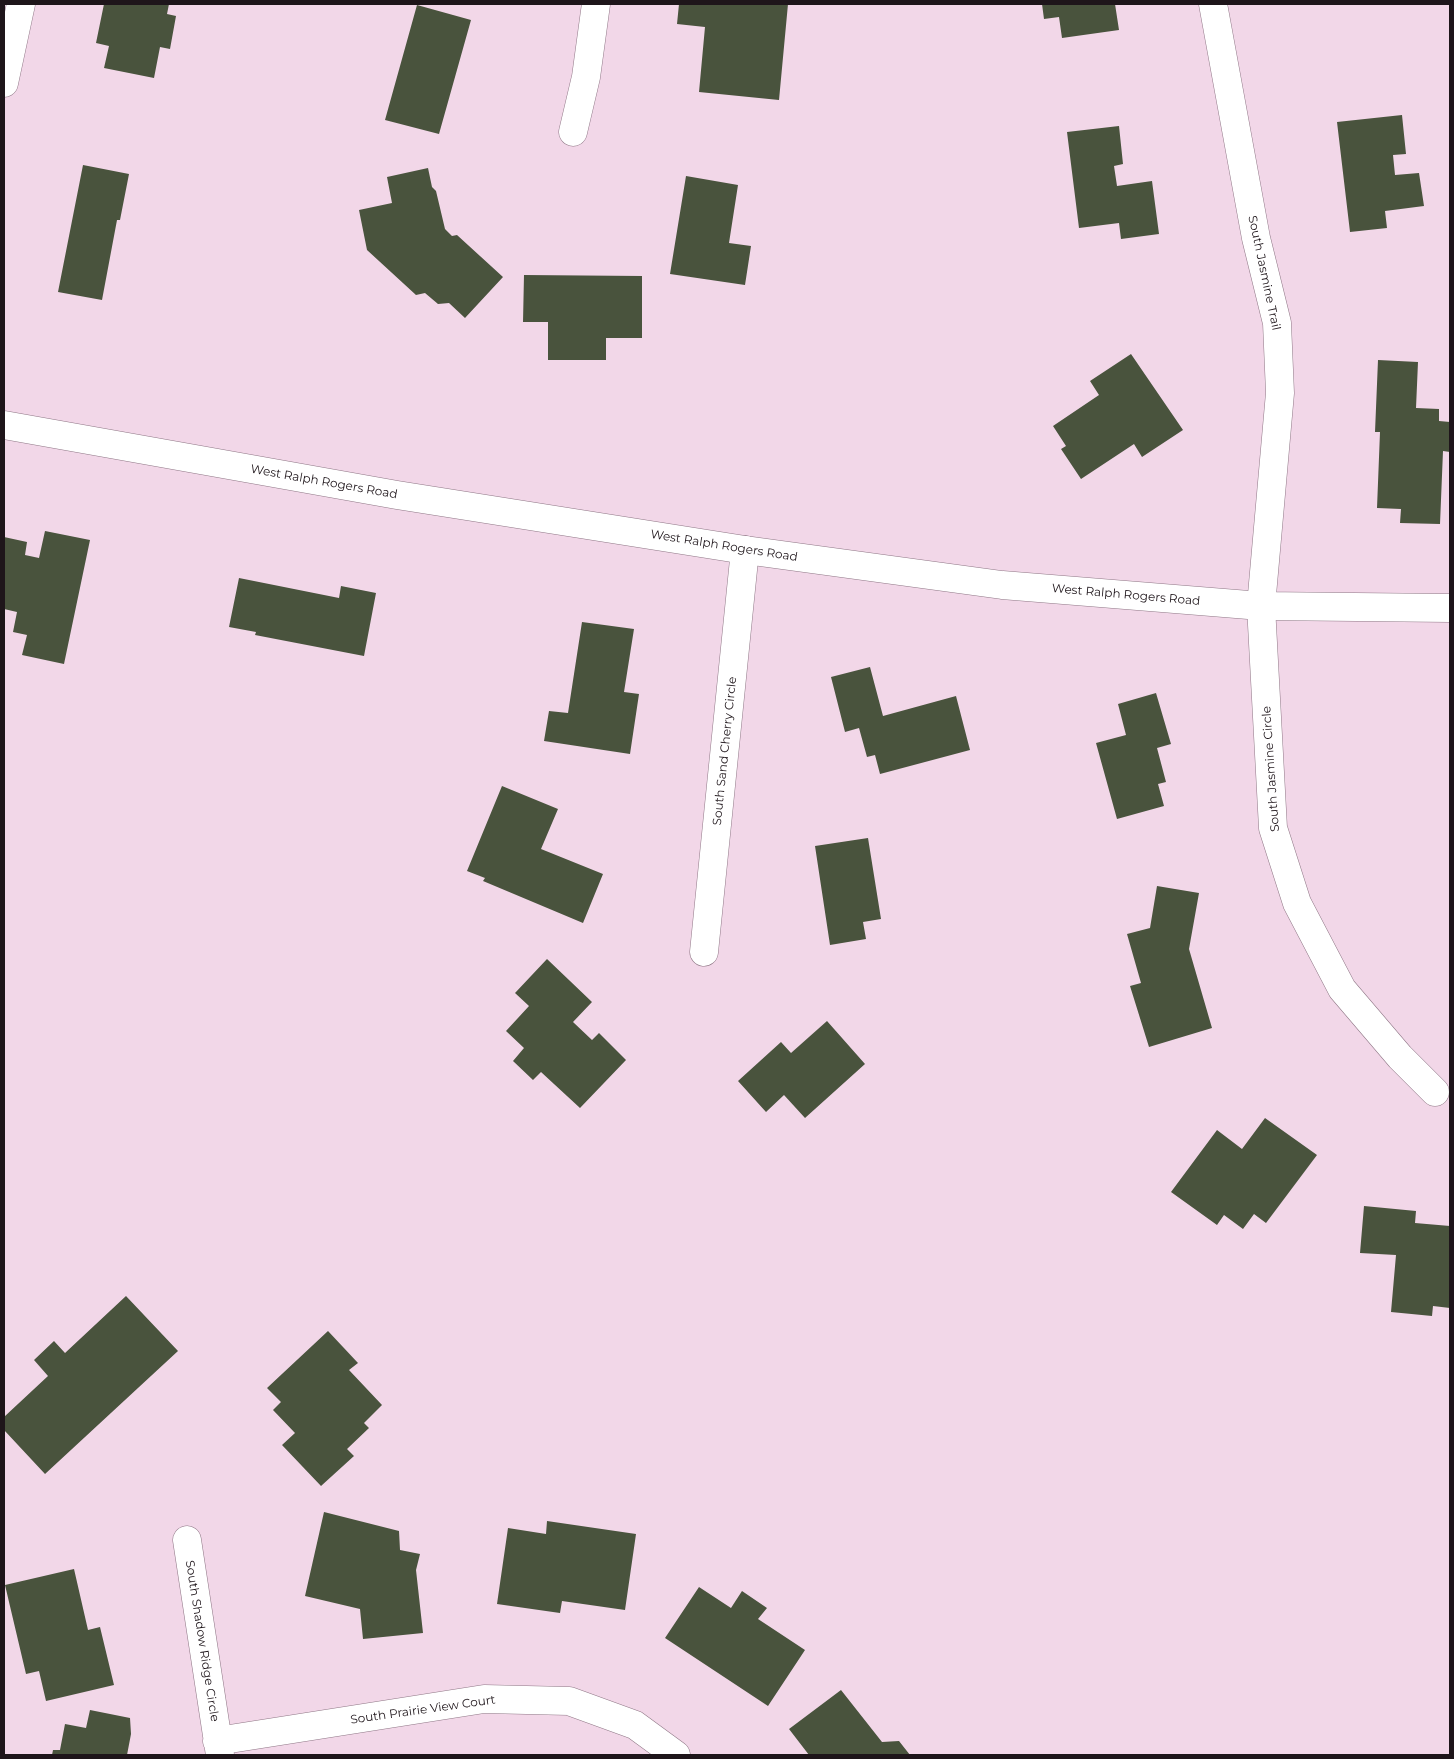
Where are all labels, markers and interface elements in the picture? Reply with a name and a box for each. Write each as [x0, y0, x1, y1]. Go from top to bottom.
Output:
street label: South Jasmine Trail [1245, 214, 1283, 332]
street label: West Ralph Rogers Road [249, 462, 399, 502]
street label: West Ralph Rogers Road [649, 527, 799, 565]
street label: West Ralph Rogers Road [1051, 581, 1201, 609]
street label: South Sand Cherry Circle [710, 676, 740, 826]
street label: South Jasmine Circle [1259, 706, 1283, 832]
street label: South Shadow Ridge Circle [182, 1559, 222, 1723]
street label: South Prairie View Court [350, 1693, 496, 1727]

